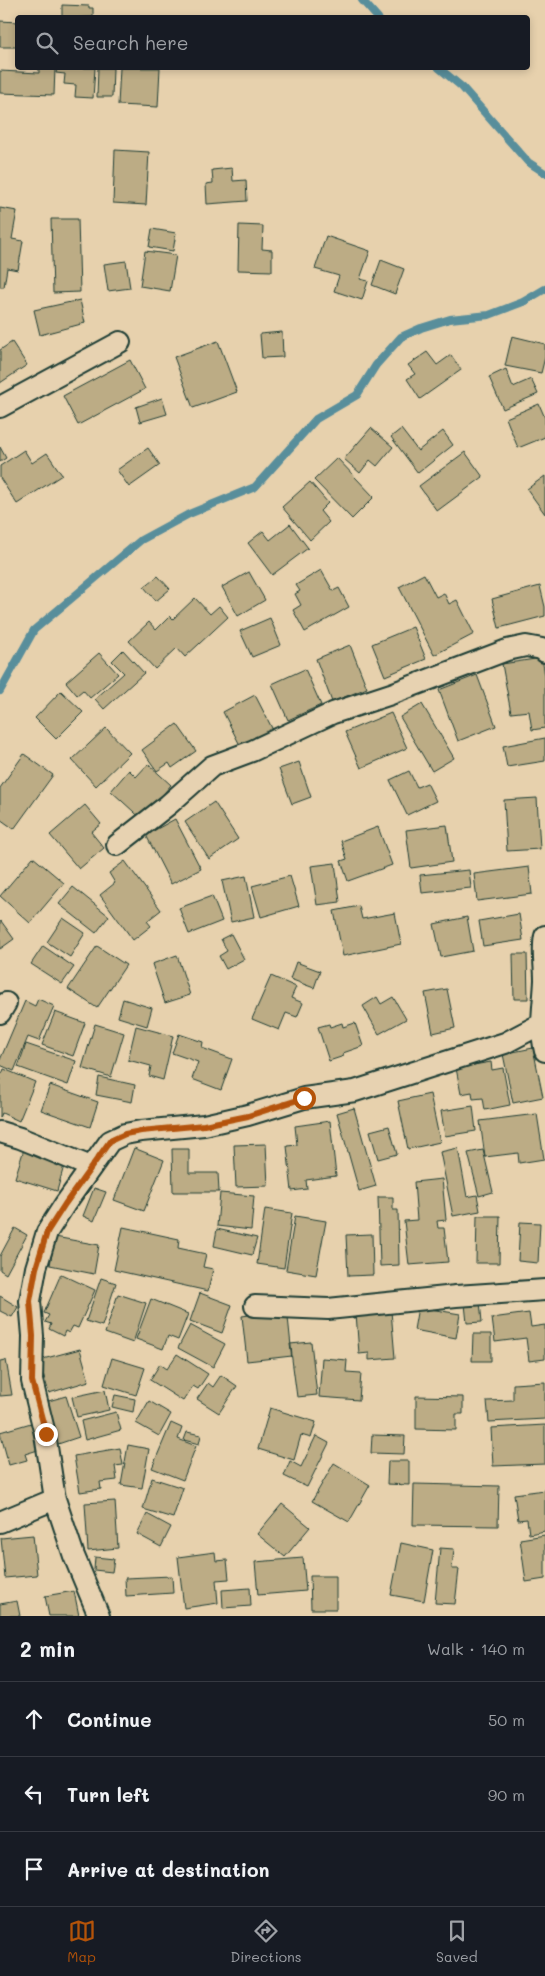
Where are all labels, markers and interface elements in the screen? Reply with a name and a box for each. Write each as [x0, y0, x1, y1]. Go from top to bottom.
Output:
search box [15, 15, 530, 70]
icon: search [33, 29, 61, 57]
text: Search here [73, 30, 189, 55]
route start [293, 1087, 316, 1110]
route end [35, 1423, 58, 1446]
text: 2 min [20, 1635, 75, 1662]
text: Walk · 140 m [427, 1638, 525, 1659]
icon: ahead [20, 1705, 48, 1733]
text: Continue [67, 1707, 152, 1732]
text: 50 m [488, 1709, 525, 1730]
icon: left [20, 1780, 48, 1808]
text: Turn left [67, 1782, 150, 1807]
text: 90 m [488, 1784, 525, 1805]
icon: arrive [20, 1855, 48, 1883]
text: Arrive at destination [67, 1857, 270, 1882]
tab: Map [67, 1917, 96, 1966]
tab: Directions [230, 1917, 302, 1966]
tab: Saved [436, 1917, 478, 1966]

